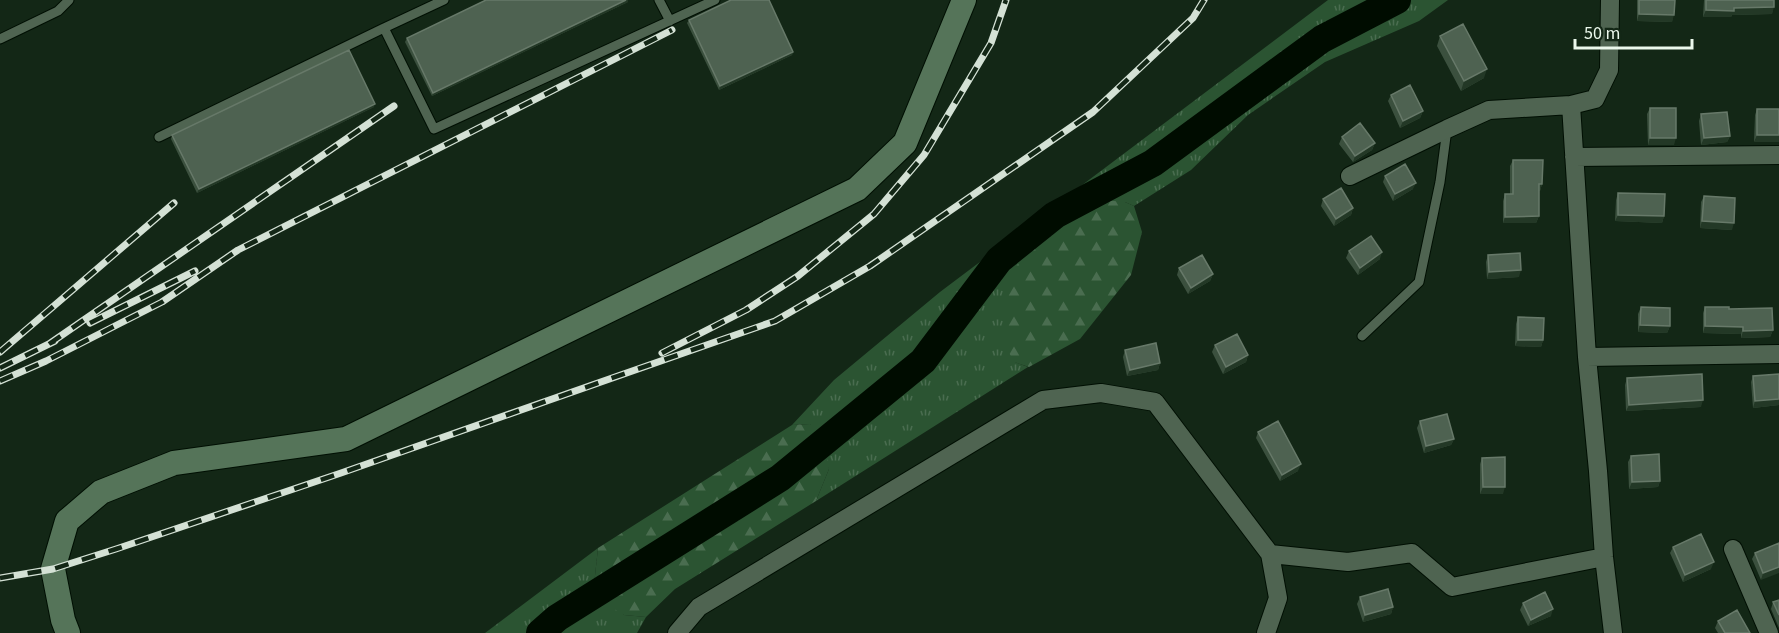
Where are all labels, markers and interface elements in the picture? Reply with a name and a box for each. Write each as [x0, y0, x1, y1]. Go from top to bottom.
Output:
scale bar [1575, 12, 1692, 50]
text: 50 m [1584, 21, 1620, 46]

